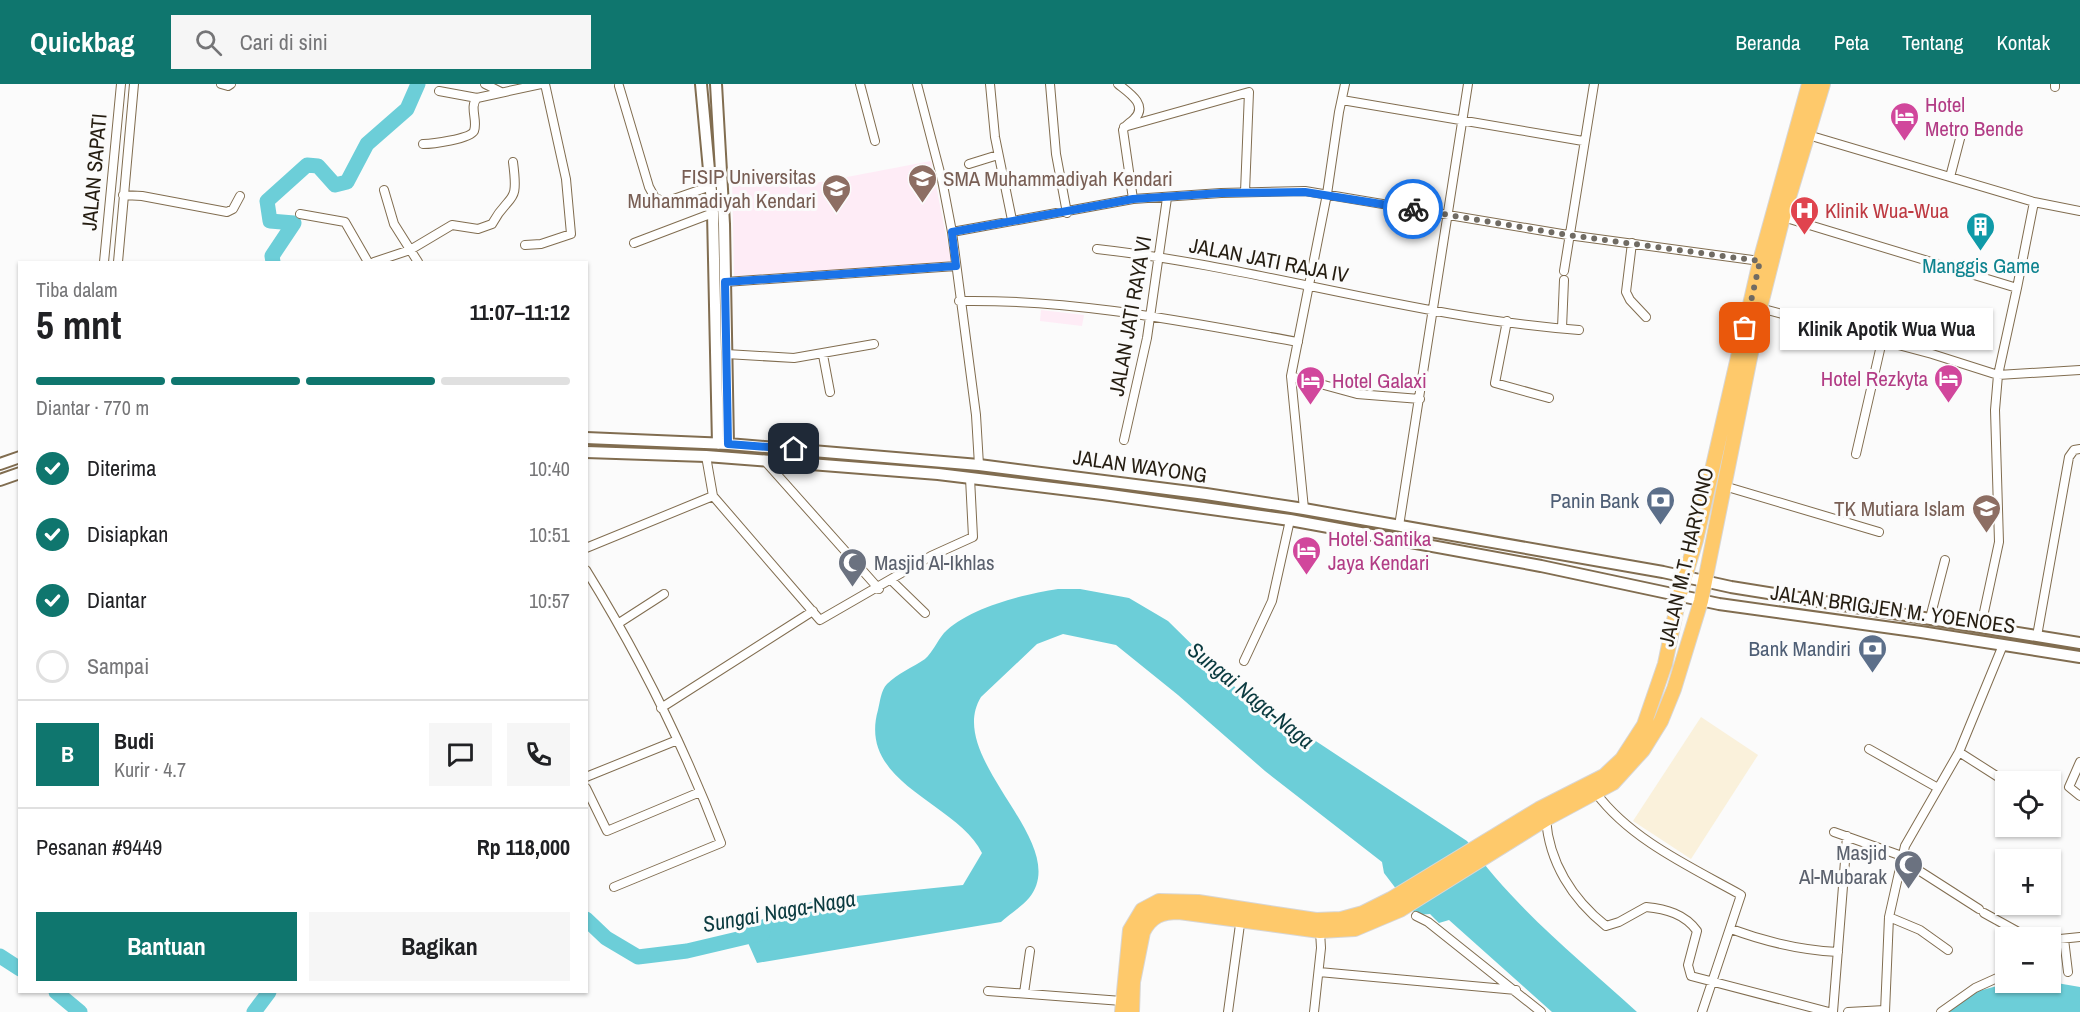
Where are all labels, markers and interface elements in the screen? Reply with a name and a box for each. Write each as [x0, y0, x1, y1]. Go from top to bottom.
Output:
search box [171, 15, 591, 69]
text: Quickbag [30, 23, 135, 61]
icon: search [192, 26, 225, 59]
text: Cari di sini [240, 27, 328, 57]
text: Beranda [1736, 28, 1801, 57]
text: Peta [1834, 28, 1869, 57]
text: Tentang [1902, 28, 1963, 57]
text: Kontak [1996, 28, 2050, 57]
place label: Hotel Metro Bende [1925, 90, 2024, 143]
hotel icon: Hotel Metro Bende [1888, 100, 1920, 142]
street label: JALAN SAPATI [74, 112, 114, 232]
place label: FISIP Universitas Muhammadiyah Kendari [627, 162, 816, 215]
school or university icon: SMA Muhammadiyah Kendari [906, 162, 938, 204]
place label: SMA Muhammadiyah Kendari [943, 164, 1173, 193]
school or university icon: FISIP Universitas Muhammadiyah Kendari [821, 172, 853, 214]
courier [1383, 179, 1443, 239]
icon: bike [1397, 193, 1430, 226]
hospital icon: Klinik Wua-Wua [1788, 194, 1820, 236]
place label: Klinik Wua-Wua [1825, 196, 1949, 225]
building icon: Manggis Game [1965, 210, 1997, 252]
street label: JALAN JATI RAJA IV [1187, 230, 1352, 290]
street label: JALAN JATI RAYA VI [1102, 234, 1158, 398]
place label: Manggis Game [1922, 251, 2040, 280]
text: Tiba dalam [36, 276, 118, 303]
text: 11:07–11:12 [470, 297, 570, 327]
text: 5 mnt [36, 299, 121, 351]
pin [1719, 302, 1770, 353]
callout: Klinik Apotik Wua Wua [1781, 307, 1994, 349]
icon: bag [1728, 311, 1761, 344]
text: Klinik Apotik Wua Wua [1798, 315, 1975, 342]
hotel icon: Hotel Rezkyta [1933, 362, 1965, 404]
hotel icon: Hotel Galaxi [1295, 364, 1327, 406]
place label: Hotel Rezkyta [1821, 364, 1928, 393]
place label: Hotel Galaxi [1332, 366, 1427, 395]
text: Diantar · 770 m [36, 394, 149, 421]
pin [768, 423, 819, 474]
icon: home [777, 432, 810, 465]
street label: JALAN WAYONG [1071, 442, 1209, 490]
icon: check [36, 452, 69, 485]
text: Diterima [87, 453, 156, 483]
text: 10:40 [529, 455, 570, 482]
street label: JALAN M.T. HARYONO [1651, 465, 1721, 649]
bank icon: Panin Bank [1644, 484, 1676, 526]
place label: Panin Bank [1550, 486, 1639, 515]
school or university icon: TK Mutiara Islam [1970, 492, 2002, 534]
place label: TK Mutiara Islam [1834, 494, 1965, 523]
icon: check [36, 518, 69, 551]
text: Disiapkan [87, 519, 168, 549]
text: 10:51 [529, 521, 570, 548]
place label: Hotel Santika Jaya Kendari [1328, 524, 1432, 577]
hotel icon: Hotel Santika Jaya Kendari [1291, 534, 1323, 576]
mosque icon: Masjid Al-Ikhlas [837, 546, 869, 588]
place label: Masjid Al-Ikhlas [874, 548, 995, 577]
street label: JALAN BRIGJEN M. YOENOES [1769, 577, 2017, 641]
icon: check [36, 584, 69, 617]
text: Diantar [87, 585, 146, 615]
text: 10:57 [529, 587, 570, 614]
bank icon: Bank Mandiri [1856, 632, 1888, 674]
place label: Bank Mandiri [1749, 634, 1851, 663]
water label: Sungai Naga-Naga [1182, 635, 1320, 755]
text: Sampai [87, 651, 149, 681]
button: chat [429, 723, 492, 786]
button: phone [507, 723, 570, 786]
text: Budi [114, 726, 154, 756]
text: B [61, 739, 74, 769]
text: Kurir · 4.7 [114, 756, 186, 783]
map controls [1995, 771, 2061, 993]
button: locate [1995, 771, 2061, 837]
text: Pesanan #9449 [36, 832, 162, 862]
text: Rp 118,000 [477, 832, 570, 862]
place label: Masjid Al-Mubarak [1798, 838, 1887, 891]
mosque icon: Masjid Al-Mubarak [1892, 848, 1924, 890]
button: + [1995, 849, 2061, 915]
water label: Sungai Naga-Naga [700, 883, 858, 939]
button: Bantuan [36, 912, 297, 981]
button: Bagikan [309, 912, 570, 981]
button: − [1995, 927, 2061, 993]

